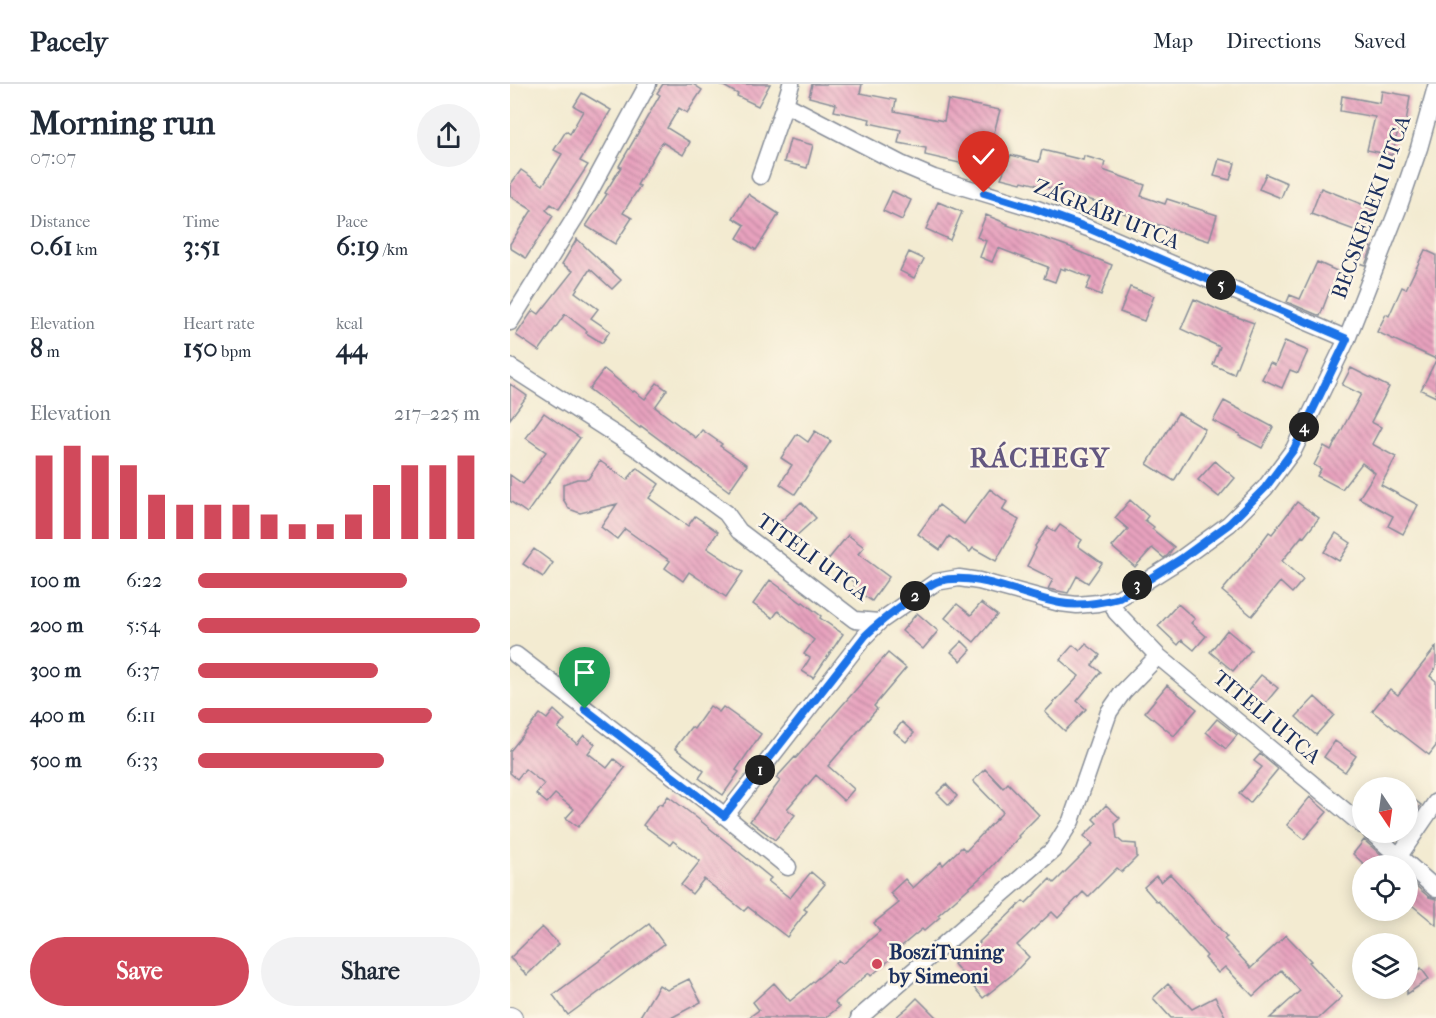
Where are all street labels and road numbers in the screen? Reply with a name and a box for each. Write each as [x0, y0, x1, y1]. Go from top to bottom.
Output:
street label: BECSKEREKI UTCA [1327, 112, 1415, 302]
street label: ZÁGRÁBI UTCA [1030, 174, 1184, 254]
street label: TITELI UTCA [752, 508, 874, 606]
street label: TITELI UTCA [1208, 665, 1326, 769]

